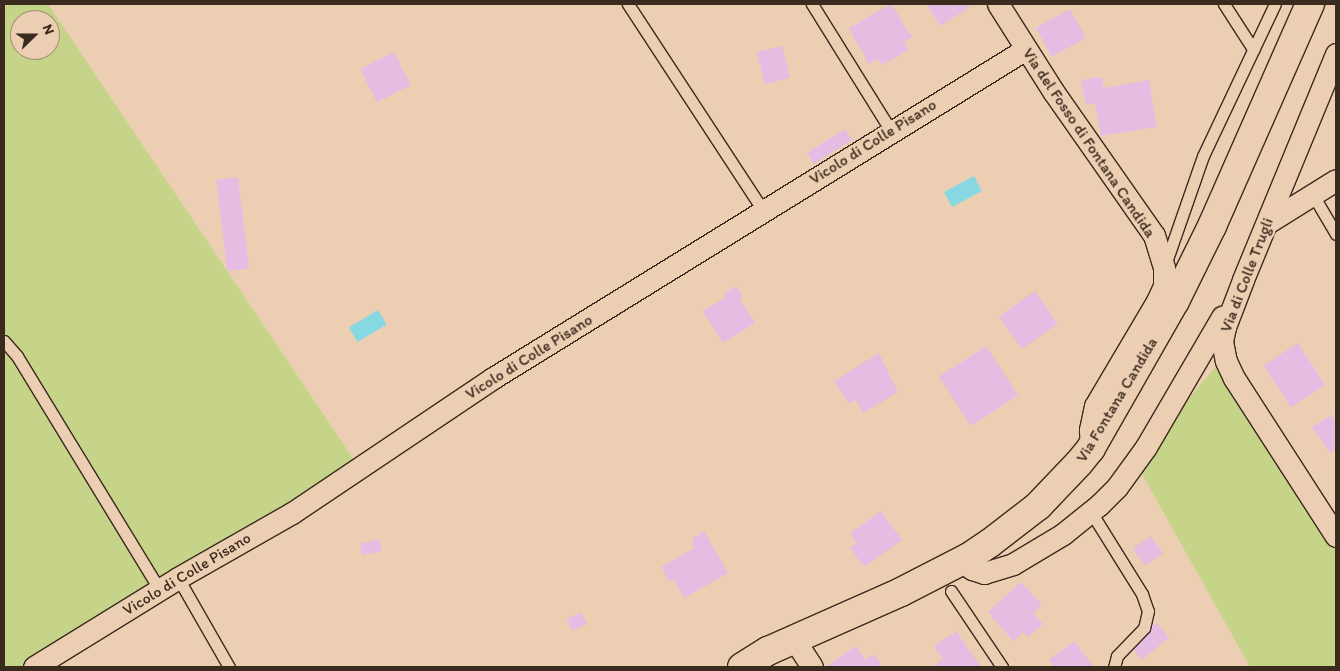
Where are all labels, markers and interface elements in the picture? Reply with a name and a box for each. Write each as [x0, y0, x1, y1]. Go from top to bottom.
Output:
north arrow [10, 10, 60, 60]
text: N [39, 22, 58, 37]
street label: Via del Fosso di Fontana Candida [1018, 44, 1160, 242]
street label: Vicolo di Colle Pisano [806, 95, 940, 189]
street label: Via di Colle Trugli [1217, 216, 1277, 334]
street label: Vicolo di Colle Pisano [462, 310, 596, 404]
street label: Via Fontana Candida [1072, 334, 1162, 466]
street label: Vicolo di Colle Pisano [120, 528, 254, 620]

